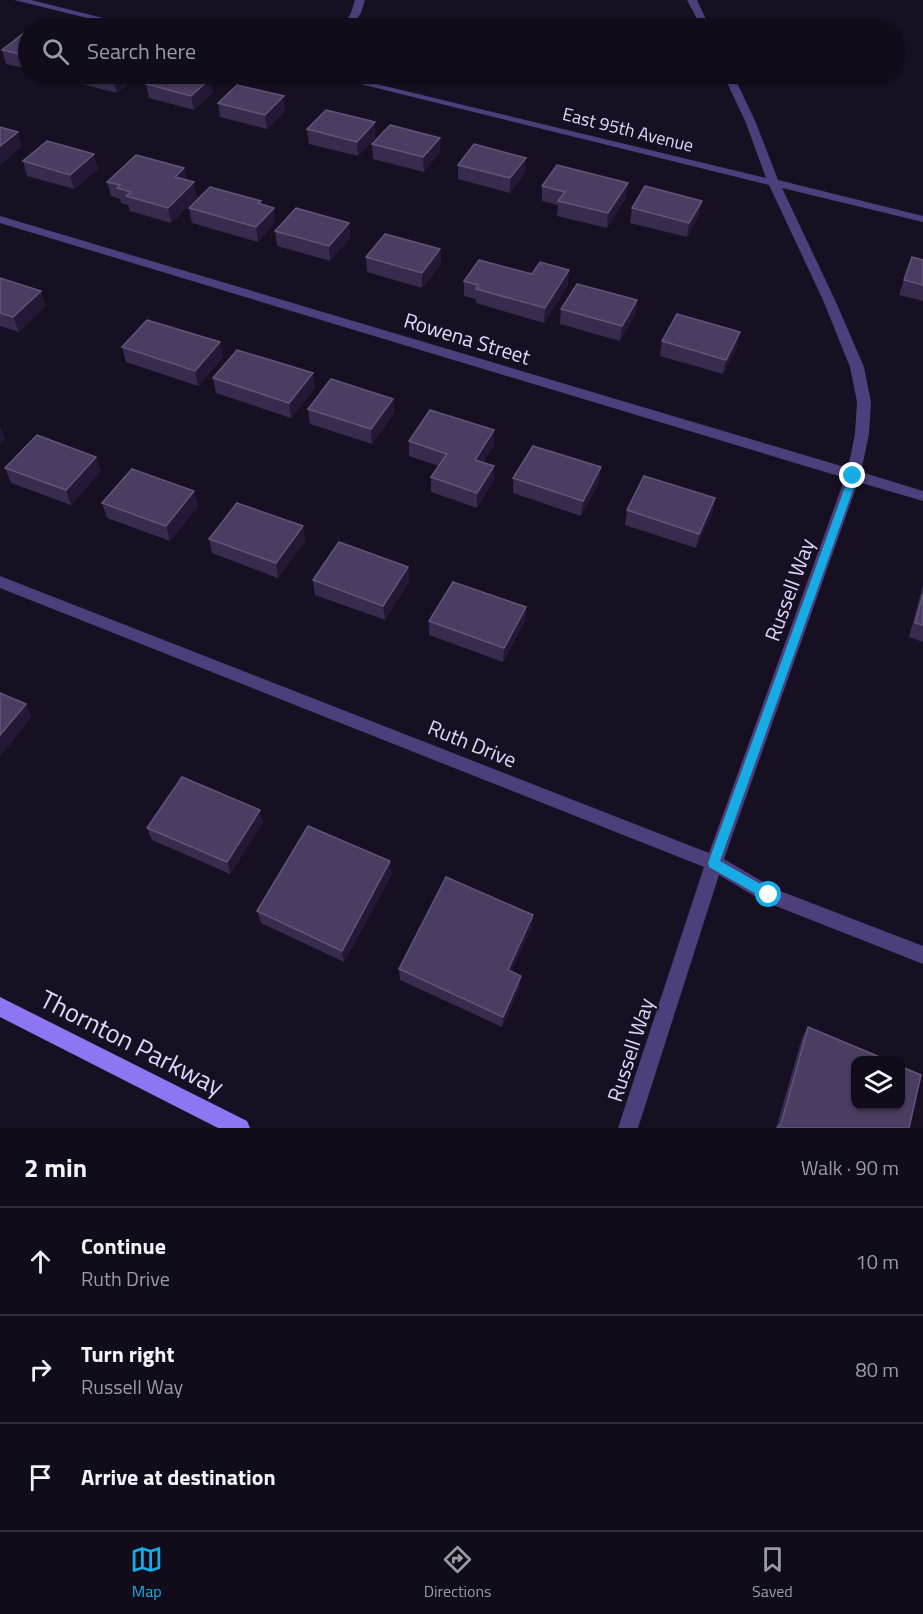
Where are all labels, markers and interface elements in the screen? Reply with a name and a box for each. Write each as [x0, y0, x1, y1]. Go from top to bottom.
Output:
search box [18, 18, 905, 84]
text: Search here [87, 34, 196, 68]
icon: search [39, 35, 72, 68]
street label: East 95th Avenue [560, 100, 696, 159]
street label: Rowena Street [400, 304, 535, 373]
route end [839, 462, 865, 488]
street label: Russell Way [756, 534, 822, 646]
street label: Ruth Drive [423, 711, 522, 775]
route start [755, 881, 781, 907]
street label: Thornton Parkway [34, 979, 231, 1106]
street label: Russell Way [598, 994, 662, 1106]
map controls [851, 1056, 905, 1110]
button: layers [851, 1056, 905, 1110]
text: 2 min [24, 1148, 87, 1187]
text: Walk · 90 m [801, 1152, 899, 1183]
text: Continue [81, 1229, 166, 1263]
icon: ahead [24, 1245, 57, 1278]
text: 10 m [855, 1246, 899, 1277]
text: Ruth Drive [81, 1263, 170, 1294]
text: Turn right [81, 1337, 175, 1371]
icon: right [24, 1353, 57, 1386]
text: 80 m [855, 1354, 899, 1385]
text: Russell Way [81, 1371, 183, 1402]
text: Arrive at destination [81, 1460, 276, 1494]
icon: arrive [24, 1461, 57, 1494]
tab: Map [130, 1543, 163, 1603]
tab: Directions [424, 1543, 492, 1603]
tab: Saved [752, 1543, 793, 1603]

